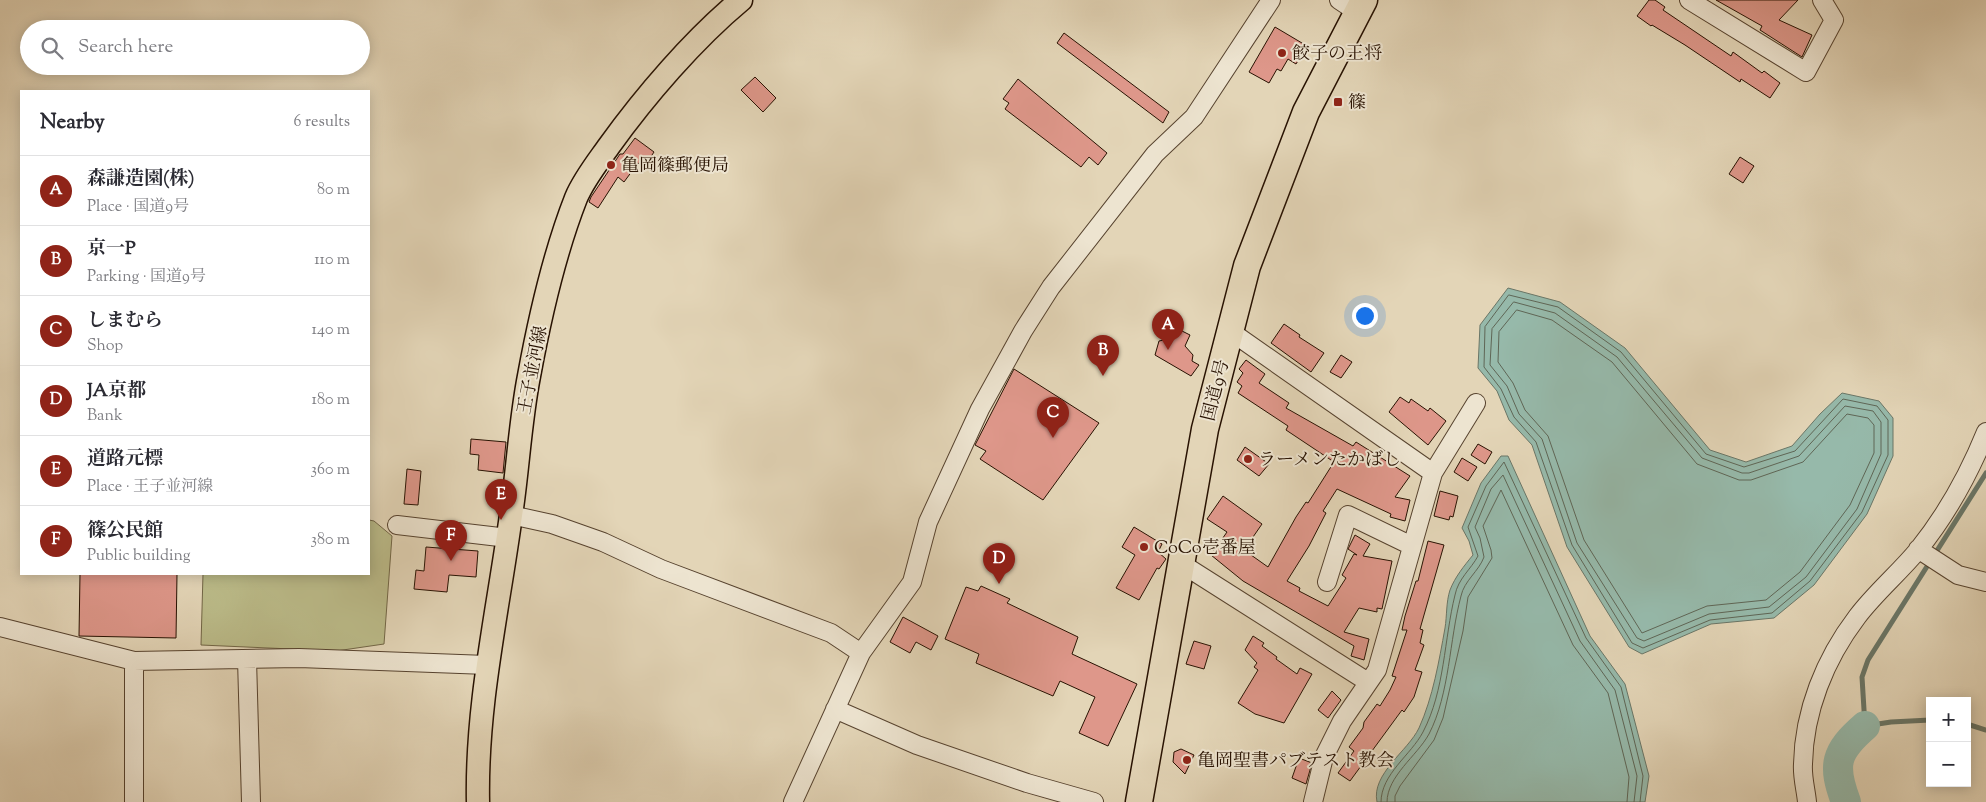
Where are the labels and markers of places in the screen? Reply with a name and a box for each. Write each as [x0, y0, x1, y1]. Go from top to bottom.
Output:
place label: 餃子の王将 [1292, 42, 1382, 68]
marker: 餃子の王将 [1276, 47, 1288, 59]
place label: 篠 [1348, 91, 1366, 117]
marker: 篠 [1332, 96, 1344, 108]
place label: 亀岡篠郵便局 [621, 154, 729, 180]
marker: 亀岡篠郵便局 [605, 159, 617, 171]
pin: A [1152, 309, 1184, 350]
pin: B [1087, 335, 1119, 376]
pin: C [1037, 397, 1069, 438]
place label: ラーメンたかばし [1258, 448, 1401, 474]
marker: ラーメンたかばし [1242, 453, 1254, 465]
pin: E [485, 479, 517, 520]
pin: F [435, 520, 467, 561]
place label: CoCo壱番屋 [1154, 536, 1256, 562]
marker: CoCo壱番屋 [1138, 541, 1150, 553]
pin: D [983, 543, 1015, 584]
place label: 亀岡聖書パブテスト教会 [1197, 749, 1394, 775]
marker: 亀岡聖書パブテスト教会 [1181, 754, 1193, 766]

